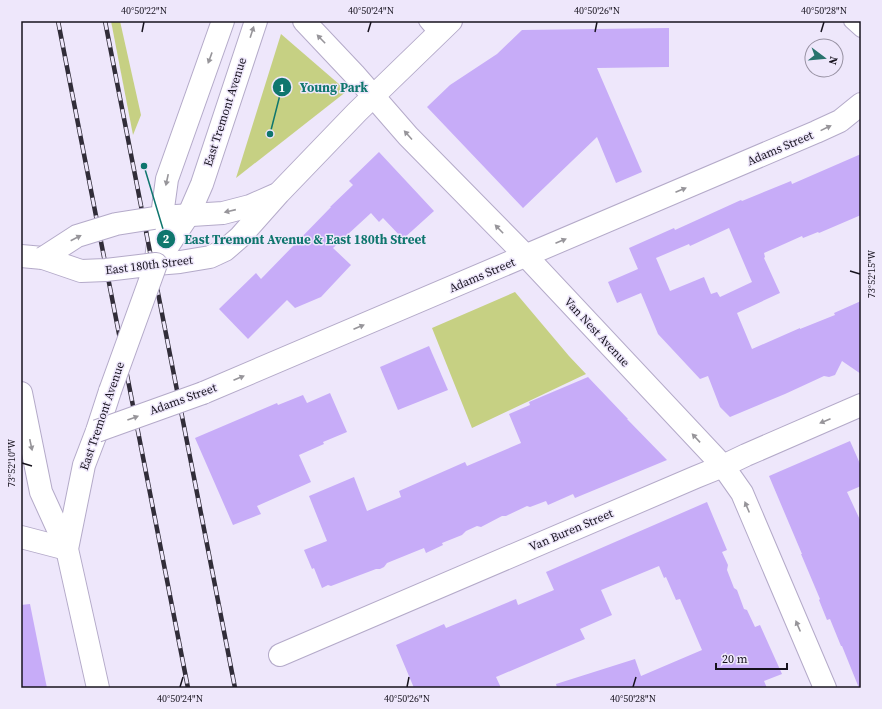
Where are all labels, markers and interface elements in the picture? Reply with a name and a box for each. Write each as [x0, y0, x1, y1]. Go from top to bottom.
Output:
text: 40°50'22"N [121, 4, 167, 17]
text: 40°50'24"N [348, 4, 394, 17]
text: 40°50'26"N [574, 4, 620, 17]
text: 40°50'28"N [801, 4, 847, 17]
one-way arrow [249, 26, 255, 38]
one-way arrow [316, 34, 326, 44]
north arrow [804, 38, 844, 78]
one-way arrow [206, 52, 212, 64]
street label: East Tremont Avenue [200, 55, 250, 169]
text: N [825, 55, 841, 67]
callout: Young Park [272, 75, 376, 100]
text: Young Park [300, 79, 368, 96]
text: 1 [279, 80, 285, 96]
one-way arrow [820, 125, 832, 131]
street label: Adams Street [745, 127, 816, 169]
one-way arrow [404, 130, 413, 140]
one-way arrow [164, 174, 170, 187]
one-way arrow [675, 187, 687, 193]
one-way arrow [224, 208, 236, 214]
one-way arrow [494, 223, 503, 234]
callout: East Tremont Avenue & East 180th Street [156, 226, 434, 251]
text: 2 [163, 231, 170, 247]
text: East Tremont Avenue & East 180th Street [184, 231, 426, 248]
one-way arrow [70, 235, 82, 241]
one-way arrow [556, 237, 568, 243]
text: 73°52'15"W [865, 249, 878, 298]
street label: East 180th Street [104, 252, 194, 278]
street label: Adams Street [447, 254, 518, 296]
street label: Van Nest Avenue [561, 294, 633, 370]
one-way arrow [353, 323, 365, 329]
street label: East Tremont Avenue [76, 360, 128, 472]
one-way arrow [234, 374, 246, 380]
street label: Adams Street [147, 379, 219, 419]
one-way arrow [128, 414, 140, 420]
one-way arrow [820, 418, 831, 424]
one-way arrow [691, 433, 701, 443]
text: 73°52'10"W [5, 438, 18, 487]
one-way arrow [29, 438, 35, 451]
one-way arrow [744, 500, 750, 512]
street label: Van Buren Street [527, 505, 616, 555]
one-way arrow [795, 620, 801, 632]
scale bar [716, 645, 787, 671]
text: 20 m [722, 651, 748, 667]
text: 40°50'24"N [157, 692, 203, 705]
text: 40°50'26"N [384, 692, 430, 705]
text: 40°50'28"N [610, 692, 656, 705]

